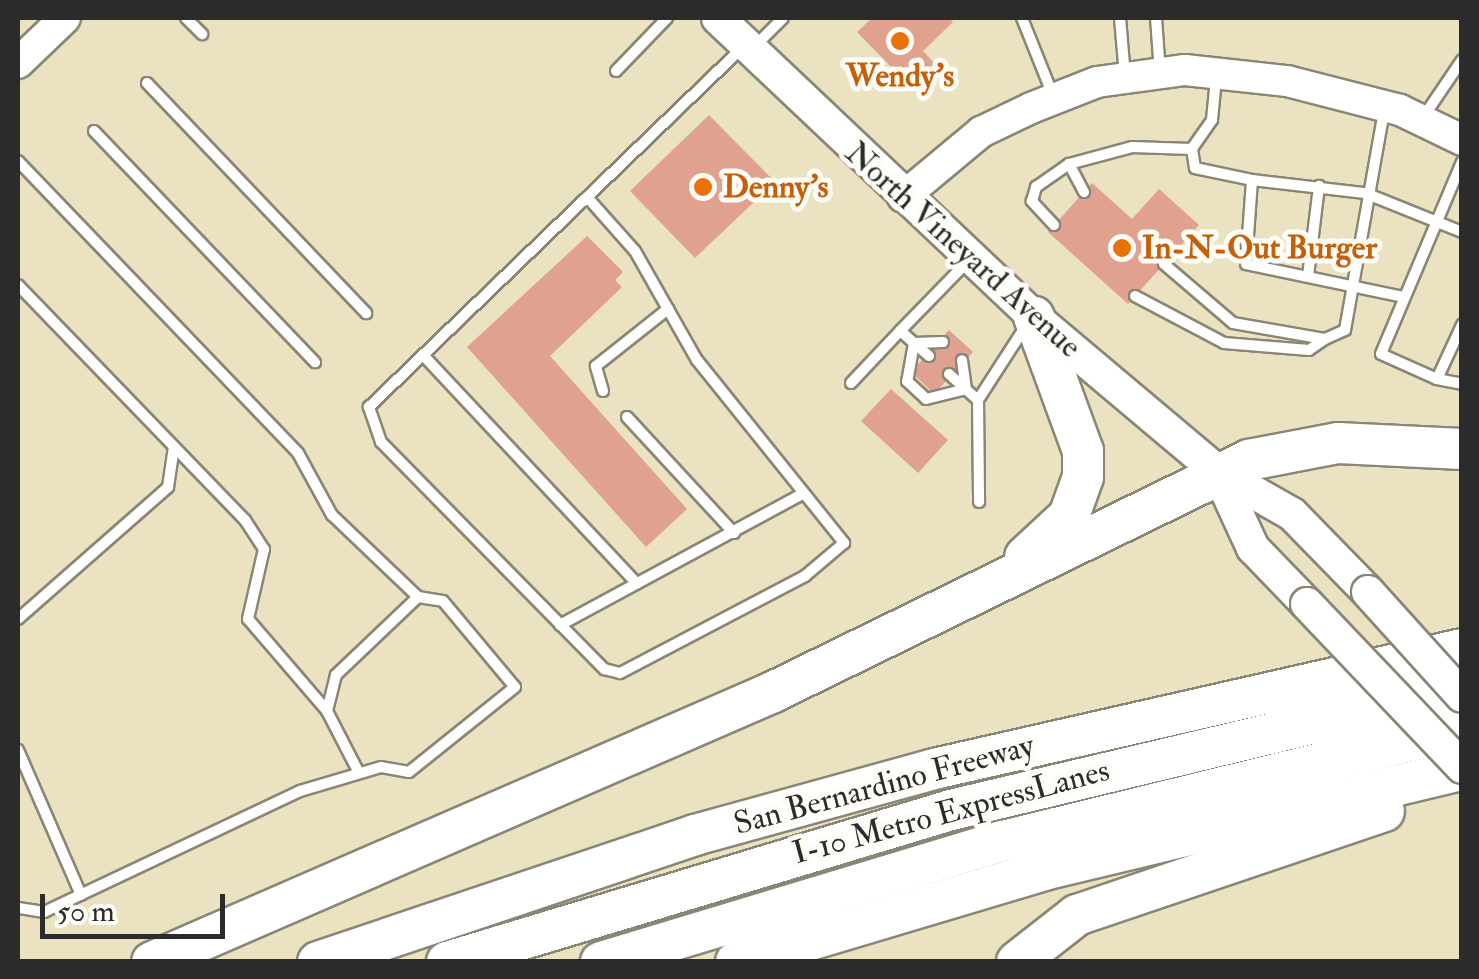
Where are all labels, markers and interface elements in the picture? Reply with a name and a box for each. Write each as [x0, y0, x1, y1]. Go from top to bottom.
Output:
marker: Wendy's [889, 30, 911, 52]
place label: Wendy's [846, 57, 954, 95]
street label: North Vineyard Avenue [837, 134, 1089, 366]
place label: Denny's [723, 168, 828, 206]
marker: Denny's [692, 176, 714, 198]
place label: In-N-Out Burger [1142, 229, 1377, 267]
marker: In-N-Out Burger [1111, 237, 1133, 259]
street label: San Bernardino Freeway [730, 726, 1038, 844]
street label: I-10 Metro ExpressLanes [788, 751, 1114, 873]
scale bar [45, 874, 230, 936]
text: 50 m [57, 893, 115, 930]

